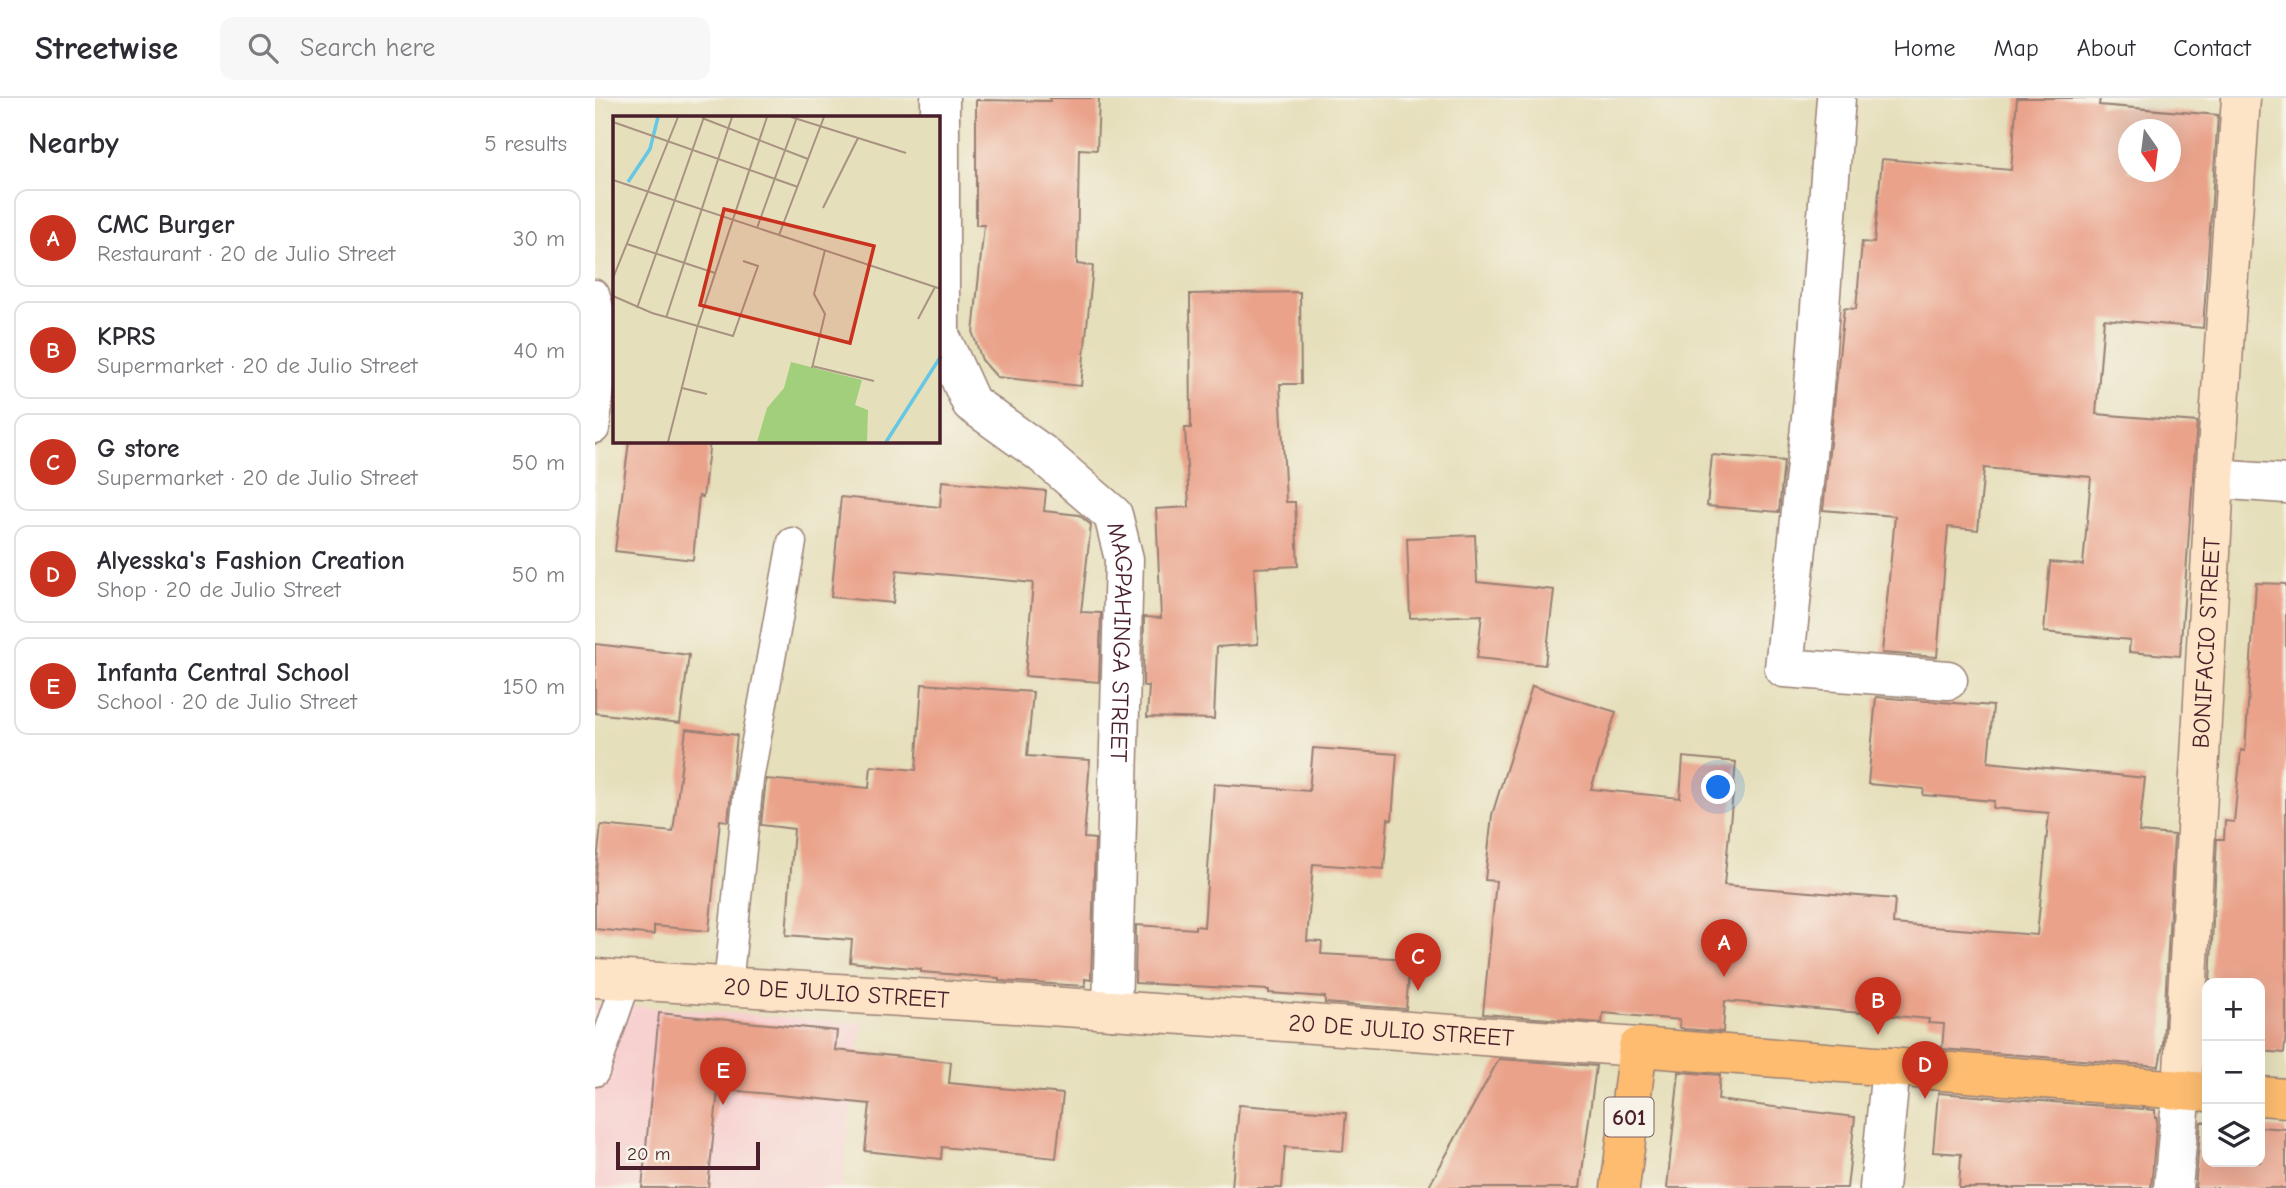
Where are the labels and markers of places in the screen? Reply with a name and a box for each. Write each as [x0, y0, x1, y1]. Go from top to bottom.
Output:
pin: A [1701, 919, 1747, 977]
pin: C [1395, 933, 1441, 991]
pin: B [1855, 977, 1901, 1035]
pin: D [1902, 1041, 1948, 1099]
pin: E [700, 1047, 746, 1105]

